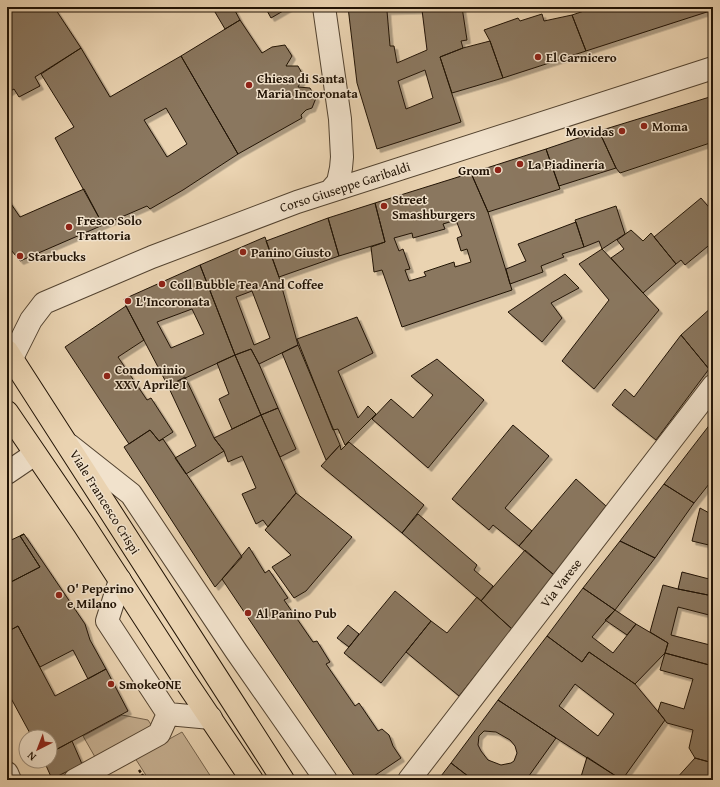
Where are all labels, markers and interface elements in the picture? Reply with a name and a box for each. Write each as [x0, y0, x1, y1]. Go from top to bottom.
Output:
place label: El Carnicero [546, 48, 617, 67]
marker: El Carnicero [533, 52, 543, 62]
place label: Chiesa di Santa Maria Incoronata [257, 69, 358, 103]
marker: Chiesa di Santa Maria Incoronata [244, 80, 254, 90]
place label: Moma [652, 117, 688, 136]
marker: Moma [639, 121, 649, 131]
place label: Movidas [566, 122, 614, 141]
marker: Movidas [617, 126, 627, 136]
place label: La Piadineria [528, 155, 605, 174]
street label: Corso Giuseppe Garibaldi [277, 157, 413, 217]
marker: La Piadineria [515, 159, 525, 169]
place label: Grom [458, 161, 491, 180]
marker: Grom [493, 165, 503, 175]
place label: Street Smashburgers [392, 190, 476, 224]
marker: Street Smashburgers [379, 201, 389, 211]
place label: Fresco Solo Trattoria [77, 211, 142, 245]
marker: Fresco Solo Trattoria [64, 222, 74, 232]
place label: Panino Giusto [251, 243, 331, 262]
place label: Starbucks [28, 247, 86, 266]
marker: Panino Giusto [238, 247, 248, 257]
marker: Starbucks [15, 251, 25, 261]
place label: Coll Bubble Tea And Coffee [170, 275, 324, 294]
marker: Coll Bubble Tea And Coffee [157, 279, 167, 289]
place label: L'Incoronata [136, 292, 210, 311]
marker: L'Incoronata [123, 296, 133, 306]
place label: Condominio XXV Aprile I [115, 360, 186, 394]
marker: Condominio XXV Aprile I [102, 371, 112, 381]
street label: Viale Francesco Crispi [65, 446, 145, 558]
street label: Via Varese [536, 554, 586, 612]
place label: O' Peperino e Milano [67, 579, 134, 613]
marker: O' Peperino e Milano [54, 590, 64, 600]
place label: Al Panino Pub [256, 604, 337, 623]
marker: Al Panino Pub [243, 608, 253, 618]
place label: SmokeONE [119, 675, 181, 694]
marker: SmokeONE [106, 679, 116, 689]
north arrow [18, 729, 58, 769]
text: N [23, 748, 39, 765]

